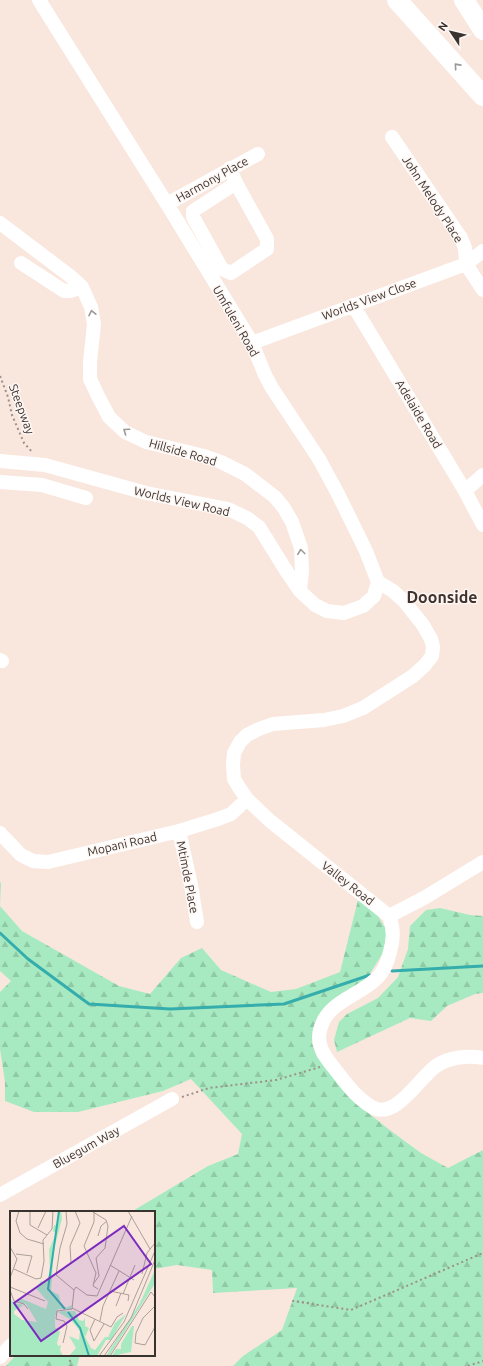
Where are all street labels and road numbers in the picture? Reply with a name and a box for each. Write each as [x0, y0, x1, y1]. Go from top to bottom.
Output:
street label: John Melody Place [400, 153, 466, 245]
street label: Harmony Place [174, 154, 250, 204]
street label: Worlds View Close [320, 276, 418, 322]
street label: Umfuleni Road [210, 283, 262, 359]
street label: Adelaide Road [393, 377, 445, 451]
street label: Steepway [7, 382, 37, 436]
street label: Hillside Road [148, 436, 218, 468]
street label: Worlds View Road [133, 484, 231, 518]
street label: Mopani Road [86, 830, 158, 858]
street label: Mtimde Place [175, 840, 201, 914]
street label: Valley Road [319, 859, 377, 907]
street label: Bluegum Way [51, 1123, 122, 1171]

